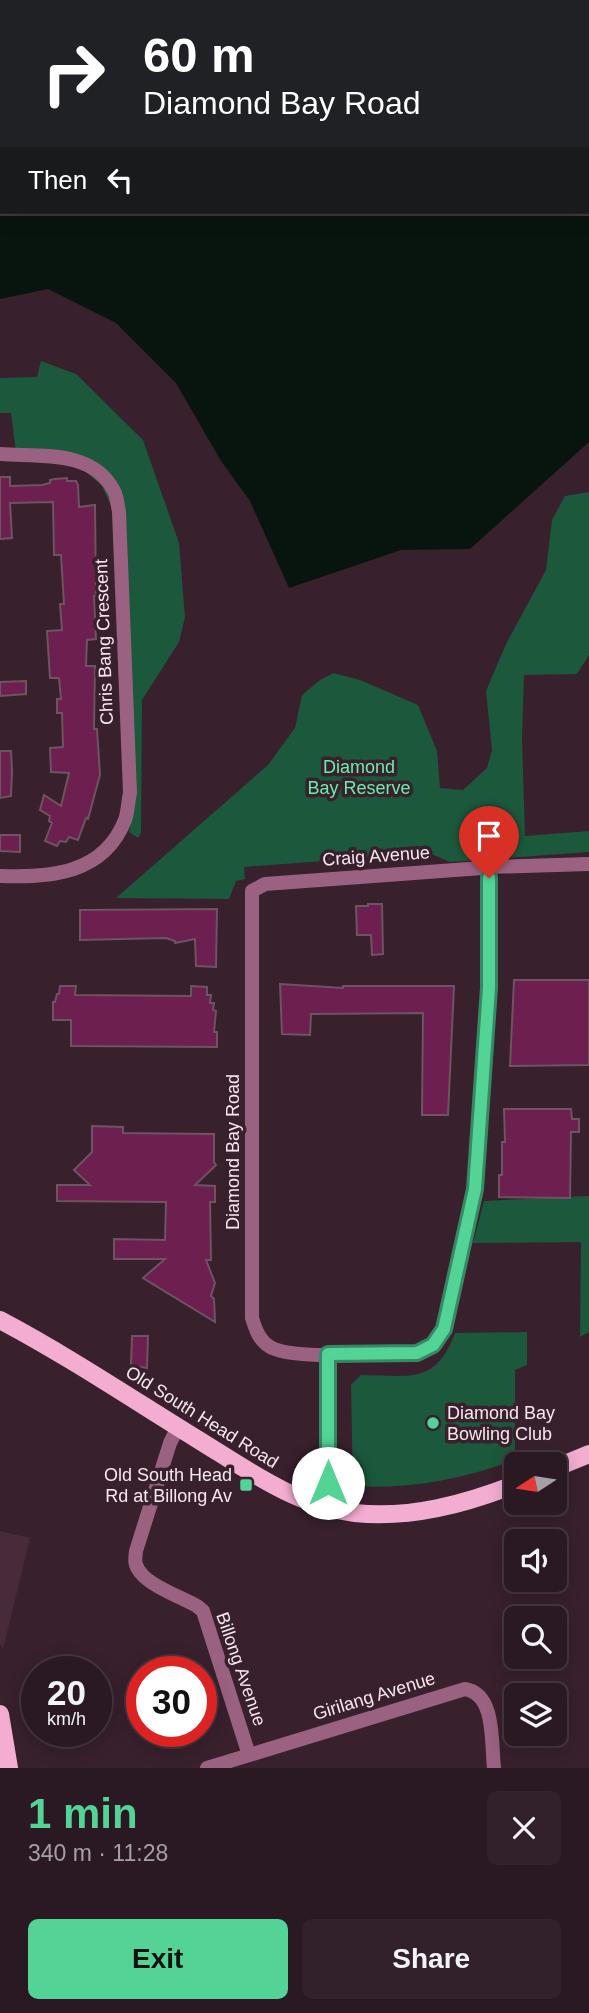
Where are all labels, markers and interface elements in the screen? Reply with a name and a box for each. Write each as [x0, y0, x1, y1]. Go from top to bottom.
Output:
icon: right [28, 28, 119, 119]
text: 60 m [143, 28, 255, 82]
text: Diamond Bay Road [143, 85, 420, 121]
icon: left [101, 161, 139, 199]
text: Then [28, 165, 87, 195]
street label: Chris Bang Crescent [91, 559, 117, 725]
park label: Diamond Bay Reserve [307, 757, 411, 798]
pin [459, 806, 519, 878]
icon: arrive [470, 817, 508, 855]
street label: Craig Avenue [322, 842, 430, 870]
street label: Diamond Bay Road [223, 1074, 243, 1230]
street label: Old South Head Road [122, 1362, 282, 1472]
place label: Diamond Bay Bowling Club [447, 1403, 555, 1444]
marker: Diamond Bay Bowling Club [425, 1415, 441, 1431]
position arrow [291, 1446, 365, 1520]
north arrow [504, 1452, 567, 1516]
map controls [504, 1452, 567, 1746]
place label: Old South Head Rd at Billong Av [104, 1465, 232, 1506]
marker: Old South Head Rd at Billong Av [238, 1477, 254, 1493]
button: sound [504, 1529, 567, 1592]
button: search [504, 1606, 567, 1669]
street label: Billong Avenue [212, 1610, 270, 1728]
speed limit sign: 30 [126, 1656, 217, 1747]
street label: Girilang Avenue [310, 1668, 438, 1724]
text: 20 [47, 1673, 86, 1712]
button: layers [504, 1683, 567, 1746]
text: km/h [47, 1709, 86, 1729]
text: 1 min [28, 1790, 138, 1837]
button: close [487, 1791, 561, 1865]
text: 340 m · 11:28 [28, 1840, 168, 1866]
button: Exit [28, 1919, 288, 1999]
button: Share [302, 1919, 561, 1999]

